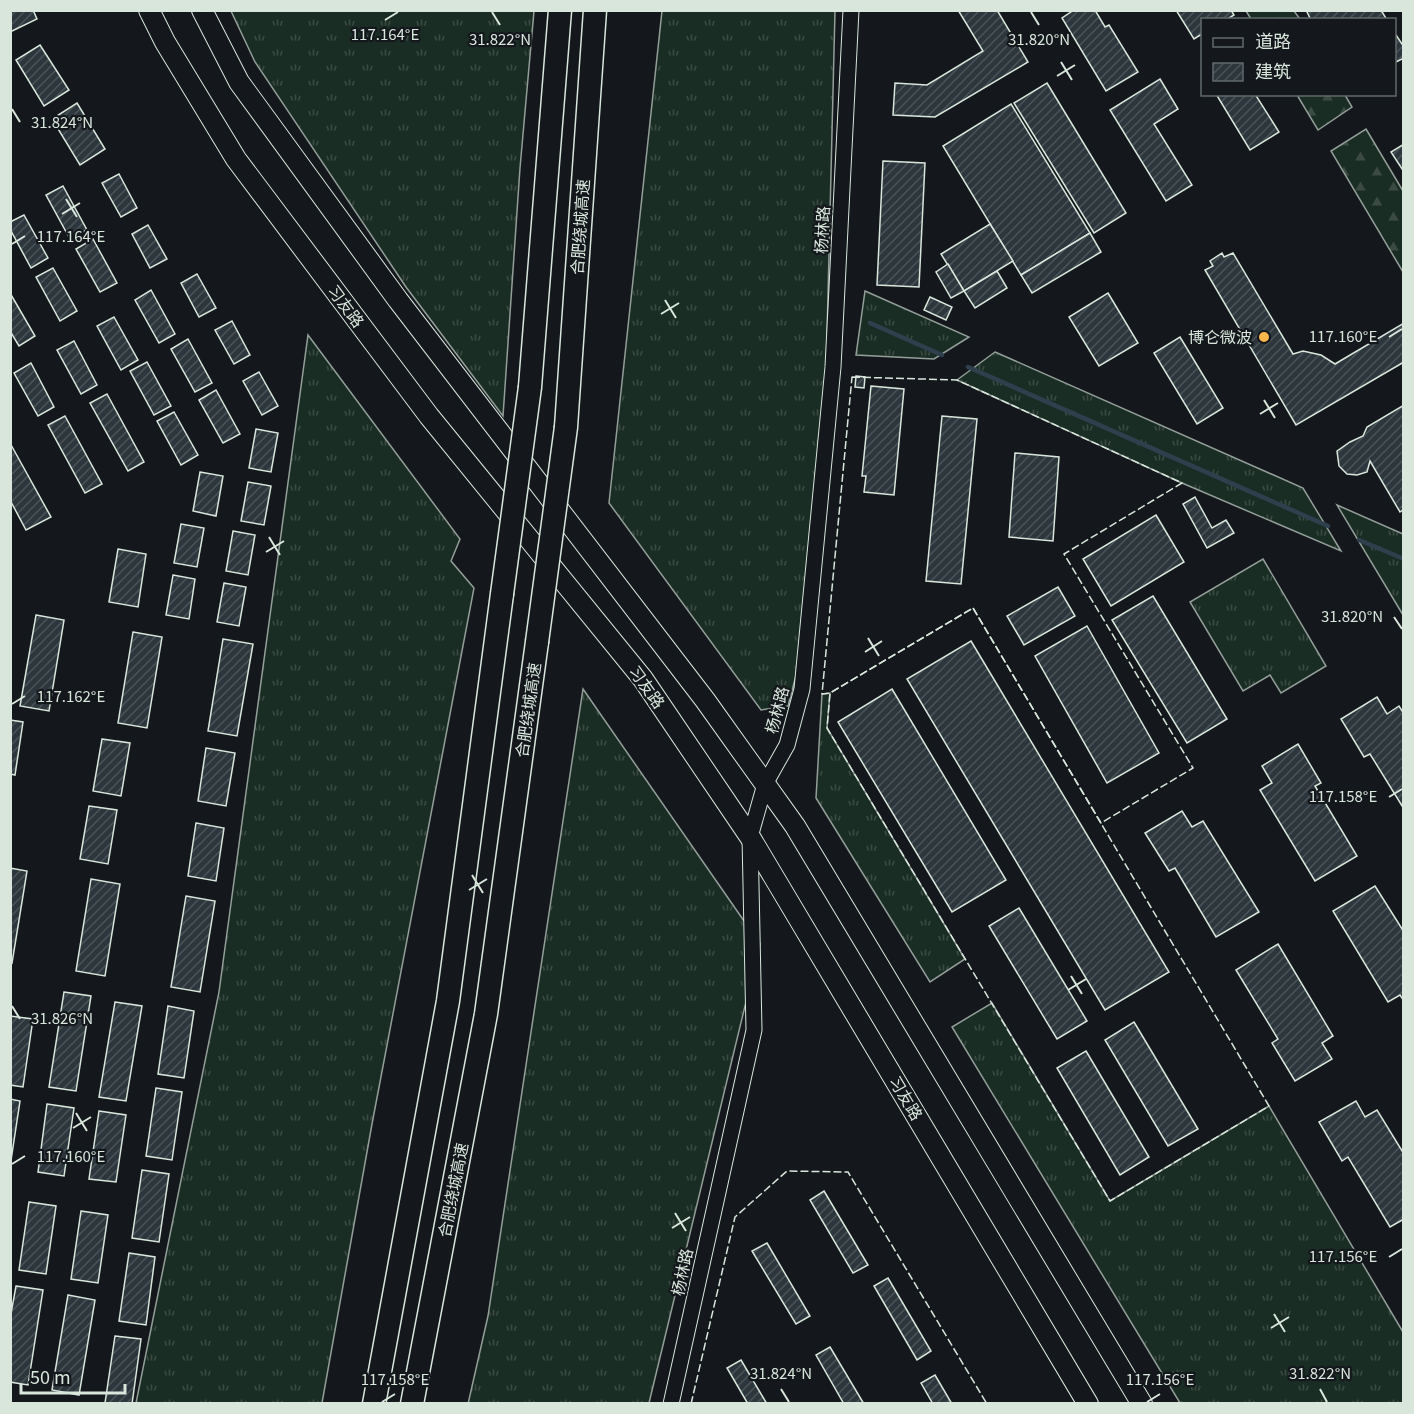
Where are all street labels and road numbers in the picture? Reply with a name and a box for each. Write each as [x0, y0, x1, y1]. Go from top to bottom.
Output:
street label: 合肥绕城高速 [564, 178, 594, 276]
street label: 杨林路 [808, 205, 834, 255]
street label: 习友路 [323, 279, 371, 332]
street label: 习友路 [624, 660, 672, 713]
street label: 合肥绕城高速 [508, 661, 546, 759]
street label: 杨林路 [758, 683, 794, 736]
street label: 习友路 [884, 1071, 930, 1124]
street label: 合肥绕城高速 [431, 1140, 473, 1239]
street label: 杨林路 [664, 1246, 698, 1298]

